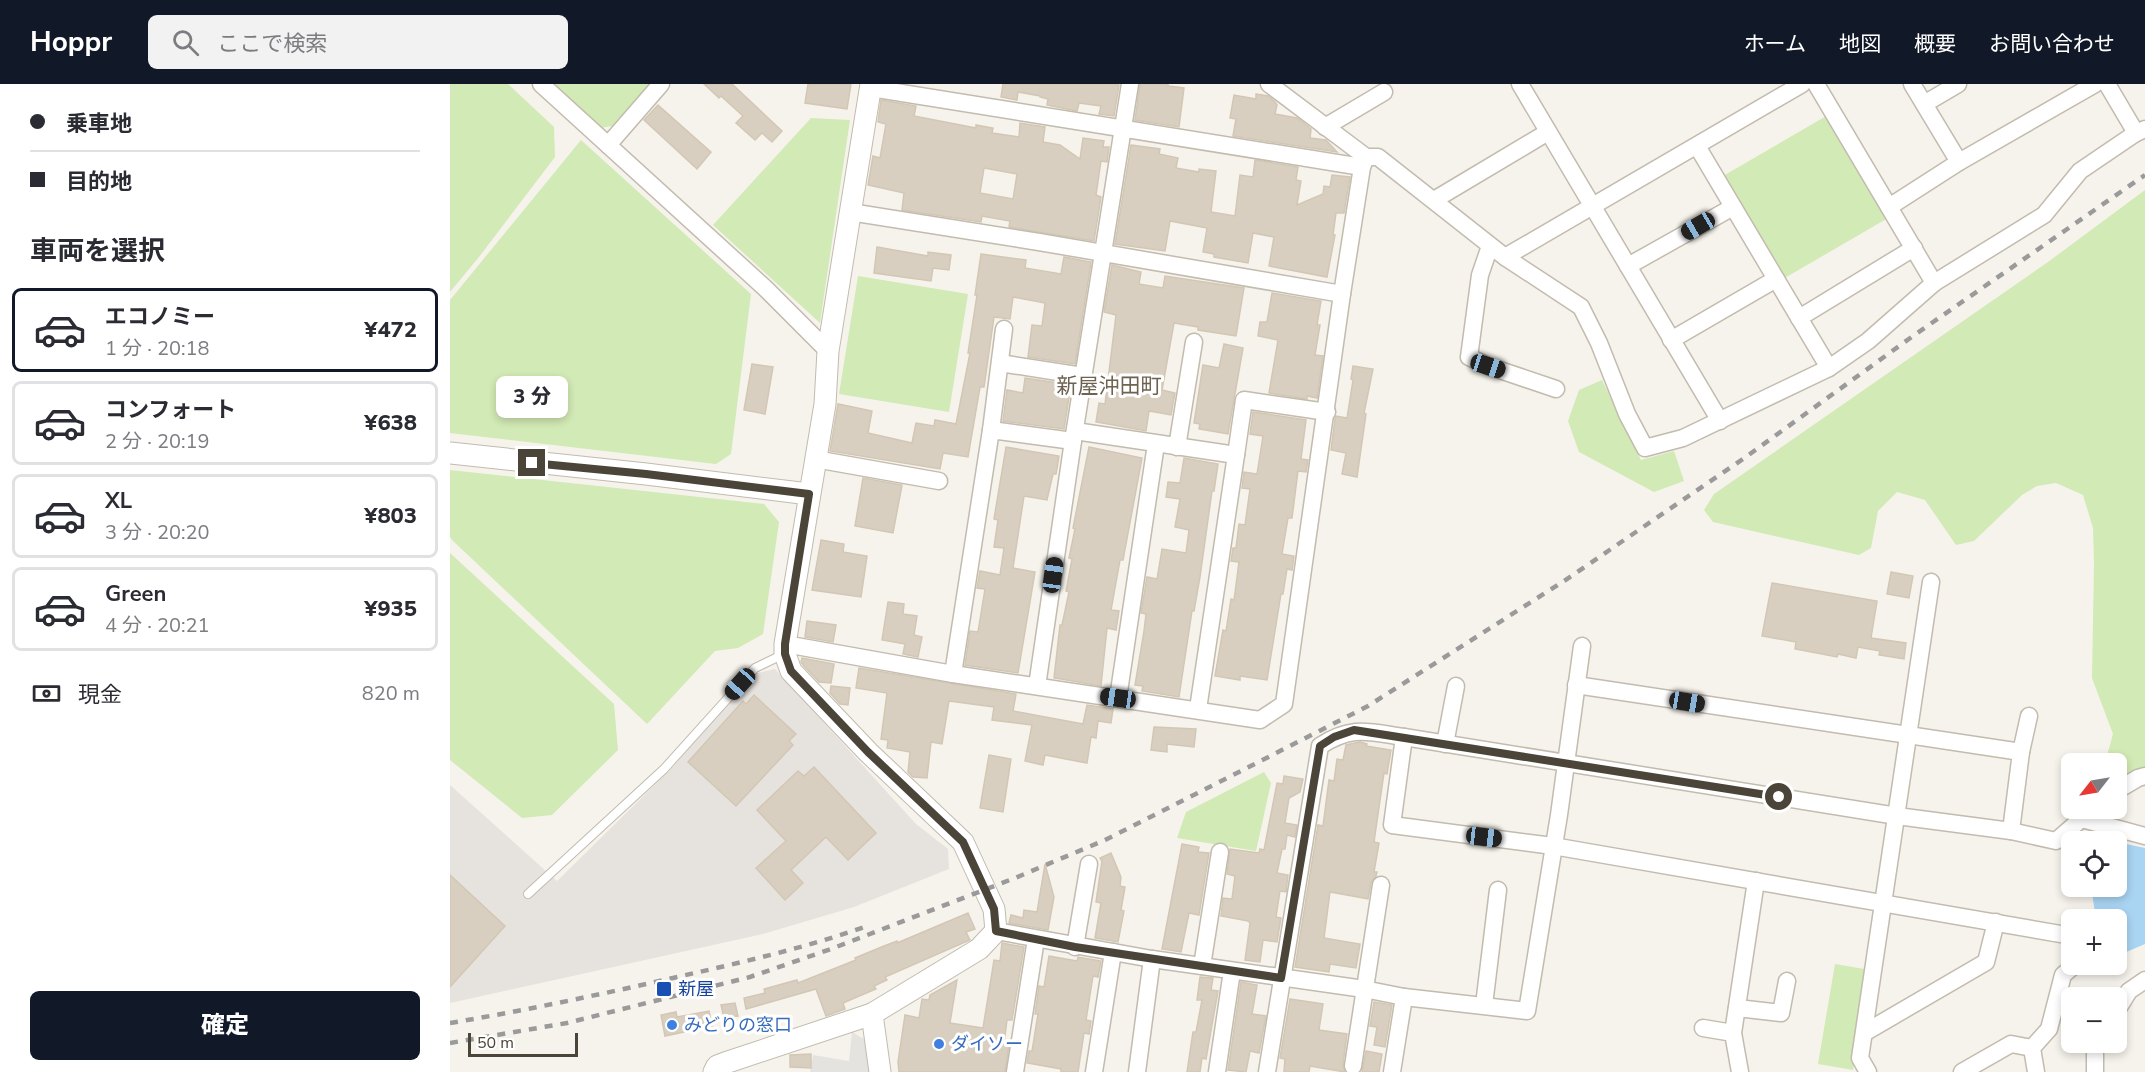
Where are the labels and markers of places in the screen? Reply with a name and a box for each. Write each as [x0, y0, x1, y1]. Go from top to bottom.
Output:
place label: 新屋 [678, 977, 714, 1001]
marker: 新屋 [655, 980, 673, 998]
place label: みどりの窓口 [684, 1013, 792, 1037]
marker: みどりの窓口 [665, 1018, 679, 1032]
place label: ダイソー [951, 1032, 1023, 1056]
marker: ダイソー [932, 1037, 946, 1051]

